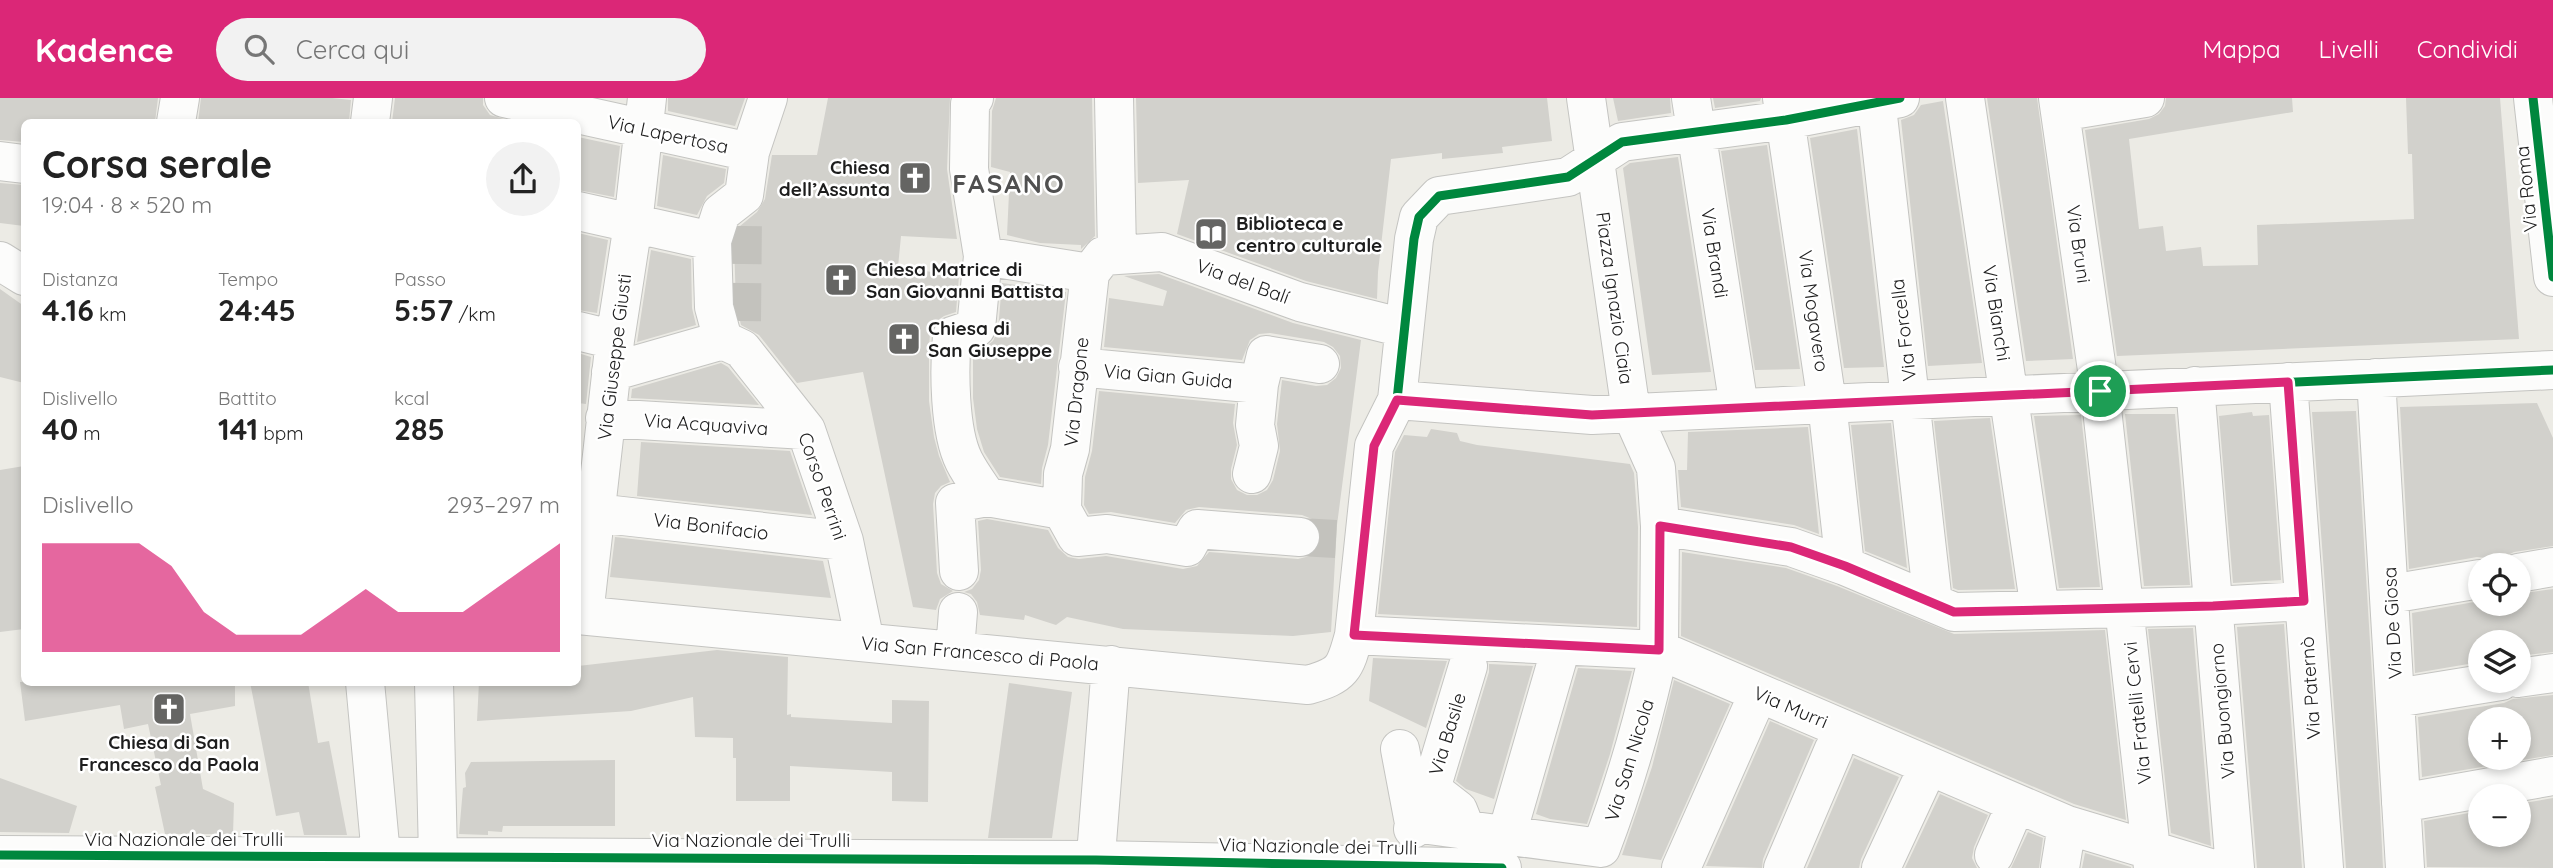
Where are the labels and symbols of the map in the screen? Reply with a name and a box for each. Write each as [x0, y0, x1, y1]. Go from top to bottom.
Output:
street label: Via Lapertosa [605, 109, 731, 159]
street label: Via Roma [2510, 145, 2542, 233]
place label: Chiesa dell’Assunta [779, 155, 890, 201]
church icon: Chiesa dell’Assunta [896, 159, 934, 197]
district label: FASANO [952, 167, 1066, 200]
street label: Via Bruni [2062, 203, 2096, 285]
street label: Via Brandi [1696, 206, 1734, 300]
street label: Piazza Ignazio Ciaia [1591, 210, 1639, 386]
place label: Biblioteca e centro culturale [1236, 211, 1382, 257]
library icon: Biblioteca e centro culturale [1192, 215, 1230, 253]
street label: Via Mogavero [1794, 249, 1834, 373]
street label: Via del Balí [1193, 253, 1294, 309]
place label: Chiesa Matrice di San Giovanni Battista [866, 257, 1064, 303]
church icon: Chiesa Matrice di San Giovanni Battista [822, 261, 860, 299]
street label: Via Bianchi [1978, 263, 2016, 363]
street label: Via Giuseppe Giusti [592, 272, 636, 442]
street label: Via Forcella [1885, 277, 1921, 383]
place label: Chiesa di San Giuseppe [928, 316, 1052, 362]
church icon: Chiesa di San Giuseppe [885, 320, 923, 358]
street label: Via Dragone [1058, 336, 1094, 448]
street label: Via Gian Guida [1102, 358, 1234, 394]
pin [2070, 361, 2130, 421]
street label: Via Acquaviva [643, 408, 769, 440]
street label: Corso Perrini [793, 429, 853, 543]
street label: Via Bonifacio [652, 507, 770, 545]
street label: Via De Giosa [2377, 566, 2407, 680]
street label: Via San Francesco di Paola [860, 631, 1100, 675]
street label: Via Paternò [2294, 636, 2326, 740]
street label: Via Fratelli Cervi [2118, 641, 2156, 785]
street label: Via Buongiorno [2204, 642, 2240, 780]
street label: Via Murri [1750, 681, 1832, 733]
church icon: Chiesa di San Francesco da Paola [150, 690, 188, 728]
street label: Via Basile [1423, 690, 1471, 778]
street label: Via San Nicola [1599, 696, 1659, 824]
place label: Chiesa di San Francesco da Paola [79, 730, 259, 776]
street label: Via Nazionale dei Trulli [85, 827, 283, 851]
street label: Via Nazionale dei Trulli [652, 828, 850, 852]
street label: Via Nazionale dei Trulli [1218, 832, 1418, 860]

